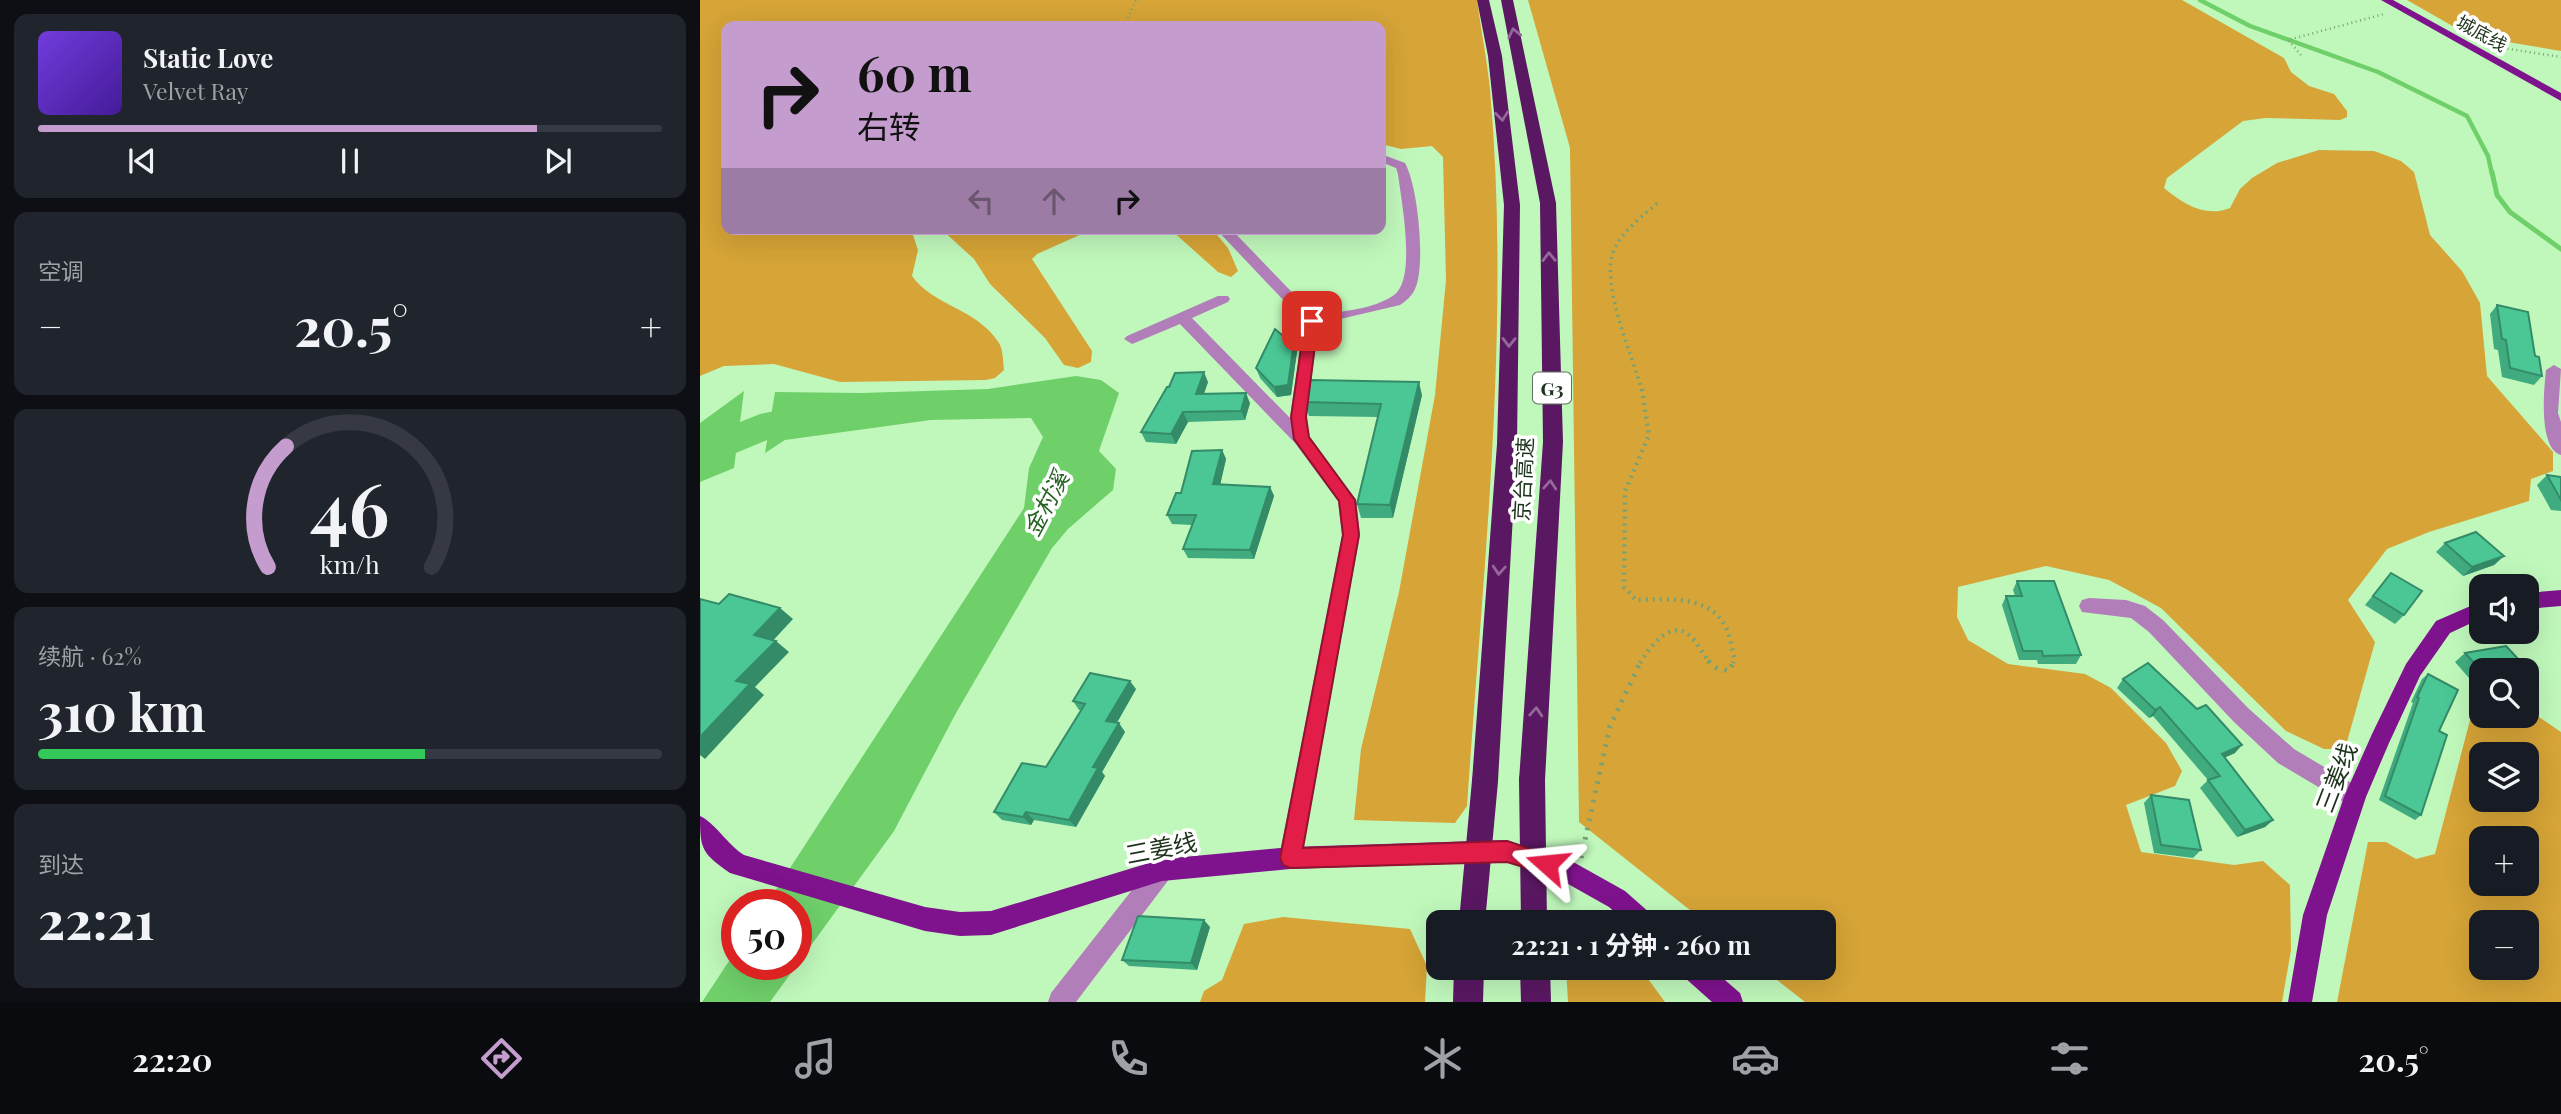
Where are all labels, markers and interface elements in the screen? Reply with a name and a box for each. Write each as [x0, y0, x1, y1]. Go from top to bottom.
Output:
street label: 城底线 [2453, 9, 2511, 57]
one-way arrow [1507, 27, 1522, 39]
text: 60 m [857, 39, 972, 104]
text: Static Love [143, 40, 273, 75]
icon: right [742, 49, 833, 140]
text: Velvet Ray [143, 75, 248, 106]
text: 右转 [857, 104, 921, 147]
one-way arrow [1494, 110, 1509, 121]
icon: previous [123, 142, 161, 180]
icon: pause [331, 142, 369, 180]
icon: next [539, 142, 577, 180]
icon: left [962, 182, 1000, 220]
icon: ahead [1035, 182, 1073, 220]
icon: right [1108, 182, 1146, 220]
one-way arrow [1541, 252, 1557, 262]
text: 空调 [38, 255, 84, 286]
text: 20.5° [294, 291, 408, 360]
pin [1282, 291, 1342, 351]
text: − [38, 300, 63, 351]
text: + [640, 300, 662, 351]
icon: arrive [1293, 302, 1331, 340]
one-way arrow [1502, 337, 1517, 348]
road number: G3 [1533, 372, 1571, 404]
street label: 京台高速 [1506, 436, 1538, 522]
text: 46 [310, 458, 390, 555]
water label: 金村溪 [1015, 463, 1076, 541]
one-way arrow [1542, 479, 1557, 490]
text: km/h [320, 547, 380, 580]
one-way arrow [1492, 564, 1507, 575]
map controls [2469, 574, 2539, 980]
button: sound [2469, 574, 2539, 644]
text: 续航 · 62% [38, 640, 142, 671]
button: search [2469, 658, 2539, 728]
text: 310 km [38, 676, 206, 745]
one-way arrow [1529, 706, 1544, 717]
street label: 三姜线 [2307, 738, 2363, 816]
button: layers [2469, 742, 2539, 812]
street label: 三姜线 [1123, 824, 1199, 870]
button: + [2469, 826, 2539, 896]
position arrow [1510, 827, 1584, 901]
text: 到达 [38, 848, 84, 879]
text: 22:21 [38, 884, 155, 953]
speed limit sign: 50 [721, 889, 812, 980]
button: − [2469, 910, 2539, 980]
text: 22:21 · 1 分钟 · 260 m [1511, 927, 1751, 962]
icon: directions [477, 1034, 526, 1083]
icon: music [791, 1034, 840, 1083]
icon: phone [1104, 1034, 1153, 1083]
icon: climate [1418, 1034, 1467, 1083]
icon: car [1731, 1034, 1780, 1083]
icon: filters [2045, 1034, 2094, 1083]
text: 22:20 [132, 1037, 212, 1080]
text: 20.5° [2359, 1037, 2429, 1080]

